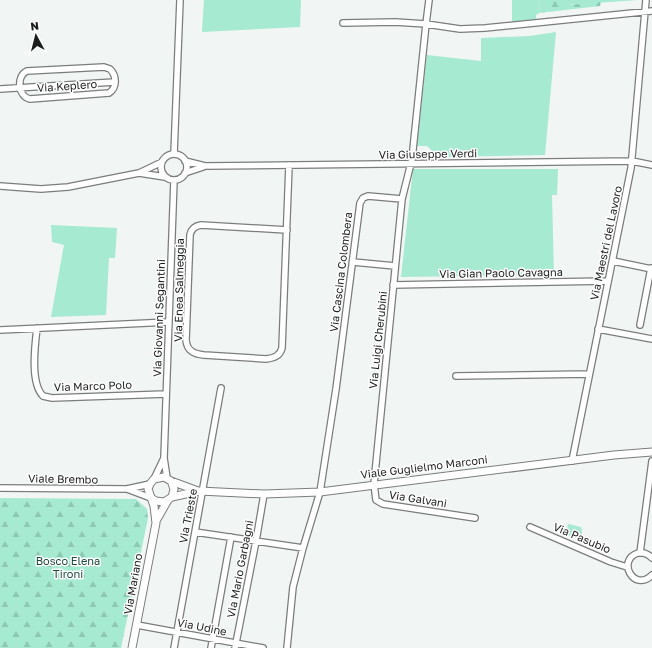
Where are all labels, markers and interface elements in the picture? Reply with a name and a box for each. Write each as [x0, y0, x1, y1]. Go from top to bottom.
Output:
north arrow [16, 16, 56, 56]
text: N [30, 19, 40, 33]
street label: Via Keplero [36, 77, 98, 94]
street label: Via Giuseppe Verdi [379, 146, 477, 161]
street label: Via Maestri del Lavoro [587, 184, 624, 301]
street label: Via Cascina Colombera [327, 211, 354, 333]
street label: Via Enea Salmeggia [171, 238, 186, 342]
street label: Via Giovanni Segantini [150, 259, 167, 377]
street label: Via Gian Paolo Cavagna [439, 265, 563, 280]
street label: Via Luigi Cherubini [366, 290, 389, 390]
street label: Via Marco Polo [54, 378, 133, 393]
street label: Viale Guglielmo Marconi [360, 452, 488, 481]
street label: Viale Brembo [28, 471, 99, 486]
street label: Via Trieste [176, 488, 199, 544]
street label: Via Galvani [388, 488, 448, 509]
street label: Via Mario Garbagni [224, 519, 255, 619]
street label: Via Pasubio [551, 520, 613, 556]
street label: Via Mariano [121, 552, 144, 615]
park label: Bosco Elena Tironi [36, 554, 100, 580]
street label: Via Udine [176, 615, 228, 638]

